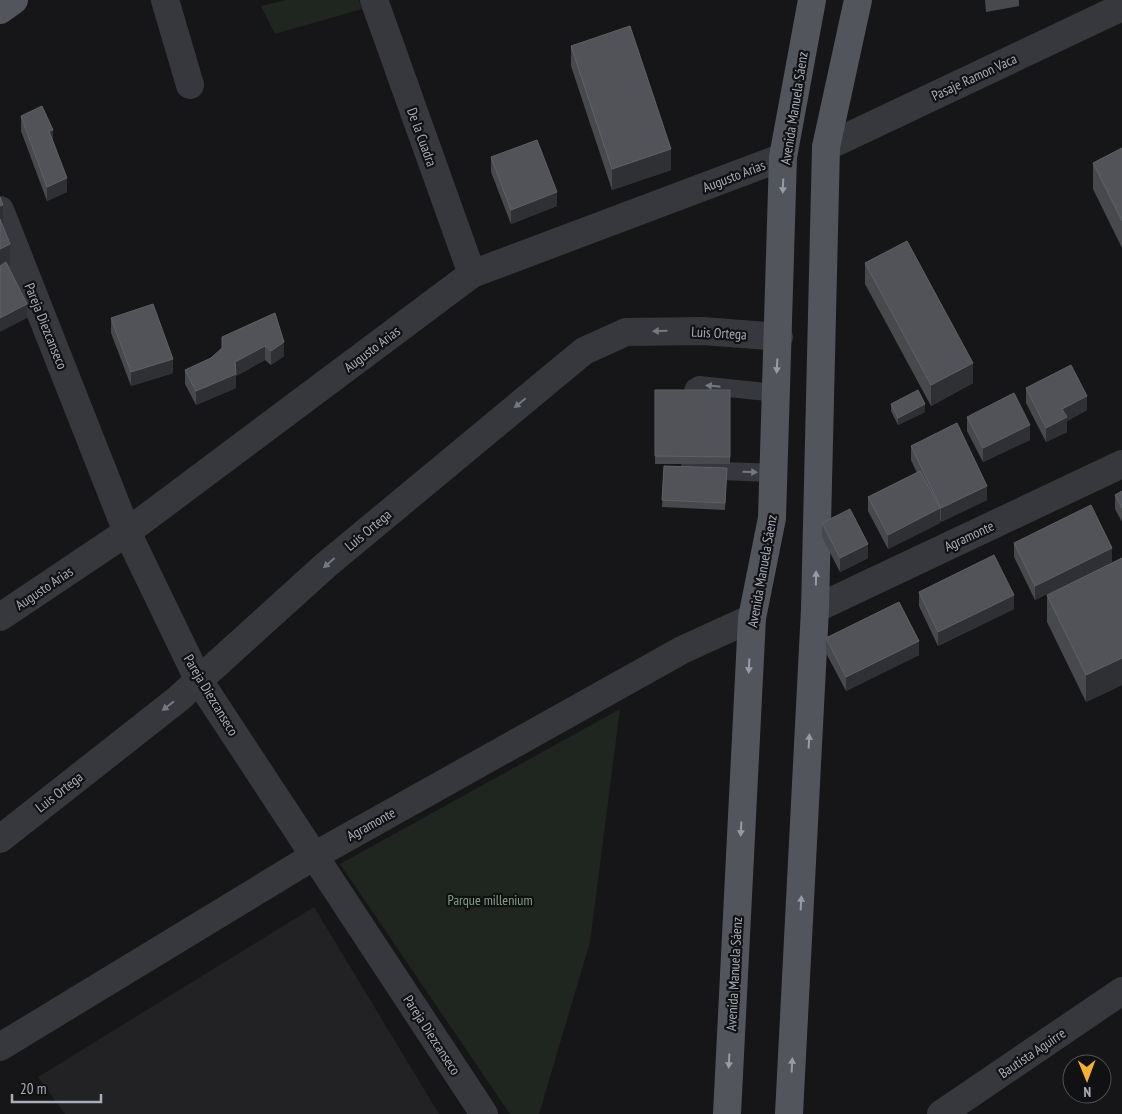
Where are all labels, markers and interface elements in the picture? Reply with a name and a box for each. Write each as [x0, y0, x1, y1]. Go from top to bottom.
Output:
street label: Pasaje Ramon Vaca [929, 49, 1019, 105]
street label: Avenida Manuela Sáenz [776, 50, 812, 166]
street label: De la Cuadra [403, 105, 441, 169]
street label: Augusto Arias [700, 156, 768, 196]
one-way arrow [778, 178, 786, 194]
street label: Pareja Diezcanseco [20, 280, 72, 372]
street label: Augusto Arias [340, 322, 404, 376]
street label: Luis Ortega [691, 323, 747, 343]
one-way arrow [652, 328, 668, 336]
one-way arrow [773, 358, 781, 374]
one-way arrow [704, 382, 720, 390]
one-way arrow [514, 397, 527, 408]
one-way arrow [742, 468, 758, 476]
street label: Luis Ortega [341, 505, 395, 555]
street label: Avenida Manuela Sáenz [743, 513, 781, 629]
street label: Agramonte [941, 517, 997, 555]
one-way arrow [323, 557, 335, 569]
street label: Augusto Arias [12, 562, 77, 614]
one-way arrow [812, 570, 820, 586]
street label: Pareja Diezcanseco [180, 651, 242, 739]
one-way arrow [745, 659, 753, 675]
one-way arrow [162, 701, 175, 712]
one-way arrow [805, 733, 813, 749]
street label: Luis Ortega [32, 768, 86, 816]
street label: Agramonte [344, 803, 399, 845]
one-way arrow [737, 821, 745, 837]
park label: Parque millenium [447, 891, 533, 909]
one-way arrow [797, 895, 805, 911]
street label: Avenida Manuela Sáenz [722, 917, 746, 1031]
street label: Pareja Diezcanseco [400, 992, 464, 1078]
street label: Bautista Aguirre [995, 1024, 1069, 1082]
one-way arrow [725, 1053, 733, 1069]
north arrow [1062, 1054, 1112, 1104]
one-way arrow [789, 1057, 797, 1073]
scale bar [12, 1072, 101, 1104]
text: 20 m [20, 1079, 46, 1098]
text: N [1083, 1083, 1091, 1101]

